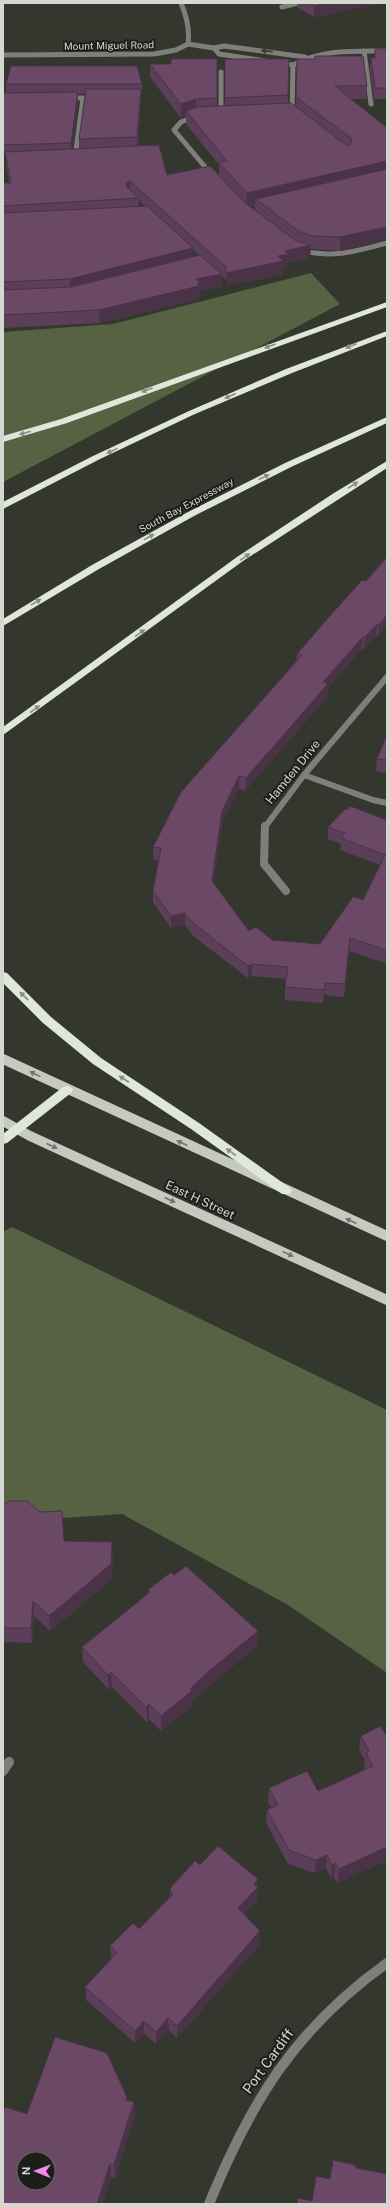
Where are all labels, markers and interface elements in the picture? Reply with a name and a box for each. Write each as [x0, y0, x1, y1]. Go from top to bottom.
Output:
street label: Mount Miguel Road [64, 38, 154, 52]
one-way arrow [261, 48, 273, 55]
one-way arrow [263, 343, 275, 349]
one-way arrow [344, 344, 356, 350]
one-way arrow [141, 388, 153, 394]
one-way arrow [225, 393, 236, 399]
one-way arrow [18, 430, 30, 436]
one-way arrow [107, 447, 118, 454]
one-way arrow [258, 474, 270, 480]
street label: South Bay Expressway [137, 475, 236, 535]
one-way arrow [348, 481, 359, 488]
one-way arrow [143, 534, 154, 541]
one-way arrow [240, 553, 250, 561]
one-way arrow [30, 599, 42, 606]
one-way arrow [134, 629, 145, 637]
one-way arrow [29, 705, 40, 713]
street label: Hamden Drive [263, 737, 323, 807]
one-way arrow [19, 992, 29, 1001]
one-way arrow [29, 1071, 41, 1077]
one-way arrow [119, 1075, 129, 1083]
one-way arrow [177, 1140, 188, 1146]
one-way arrow [46, 1143, 57, 1149]
one-way arrow [226, 1148, 237, 1156]
street label: East H Street [163, 1178, 237, 1222]
one-way arrow [164, 1197, 176, 1203]
one-way arrow [345, 1217, 357, 1223]
one-way arrow [282, 1251, 294, 1258]
street label: Port Cardiff [239, 2025, 297, 2096]
north arrow [16, 2151, 56, 2191]
text: N [20, 2166, 32, 2175]

